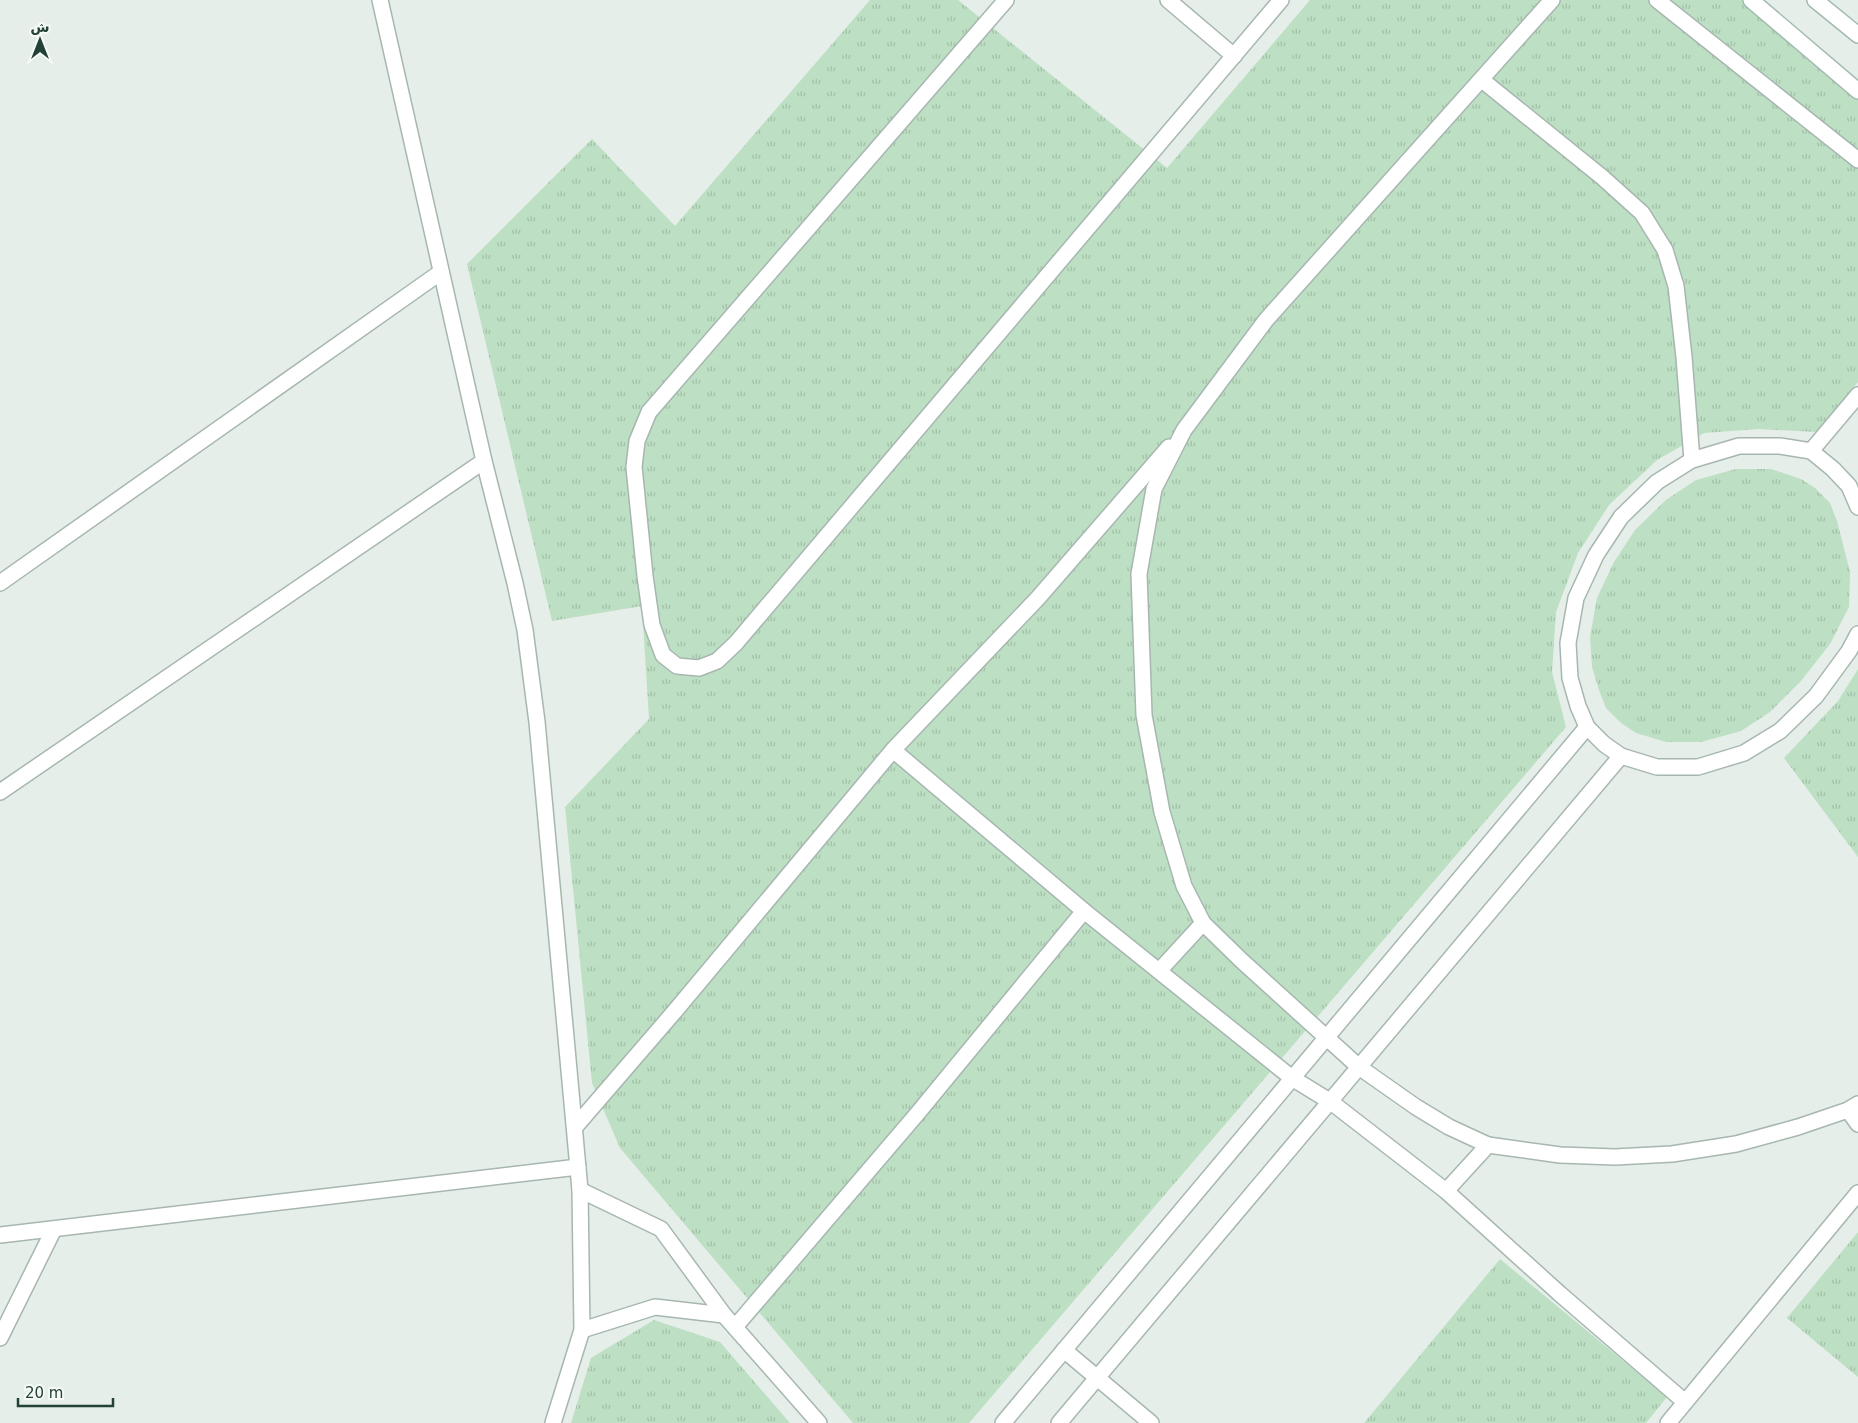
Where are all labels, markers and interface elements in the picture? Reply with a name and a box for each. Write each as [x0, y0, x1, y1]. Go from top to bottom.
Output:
north arrow [15, 15, 65, 65]
text: ش [30, 19, 50, 35]
scale bar [18, 1376, 112, 1408]
text: 20 m [25, 1384, 63, 1402]

